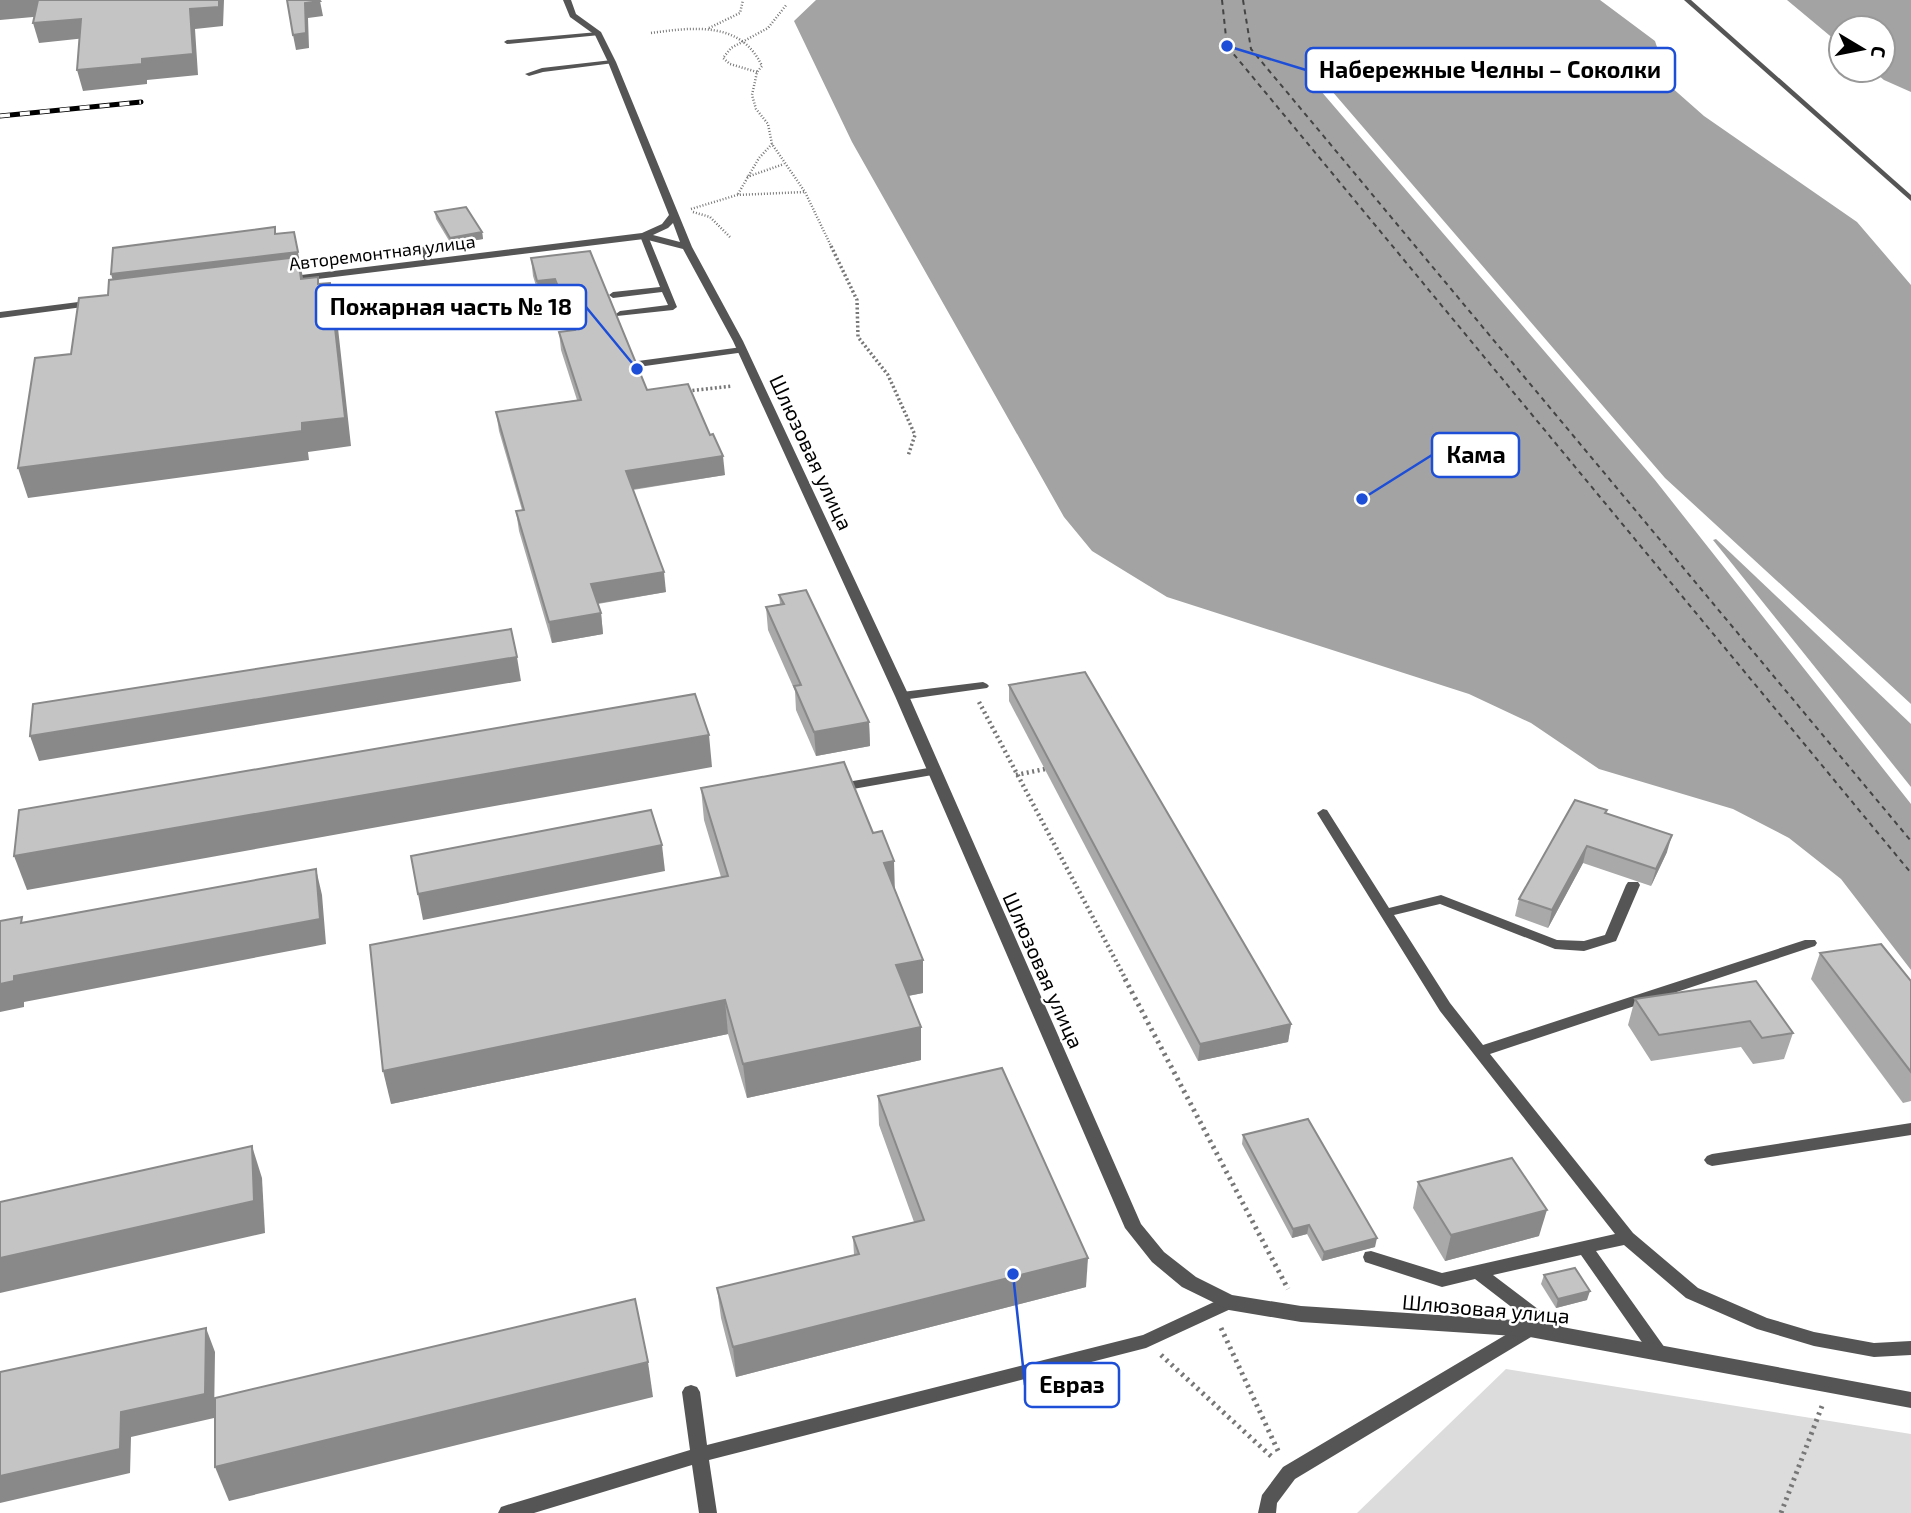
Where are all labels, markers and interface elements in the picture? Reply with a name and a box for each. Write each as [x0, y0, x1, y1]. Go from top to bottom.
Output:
north arrow [1827, 14, 1897, 84]
text: С [1867, 45, 1892, 60]
callout: Набережные Челны – Соколки [1306, 48, 1675, 92]
text: Набережные Челны – Соколки [1319, 55, 1661, 83]
street label: Авторемонтная улица [287, 230, 477, 274]
callout: Пожарная часть № 18 [316, 285, 586, 329]
text: Пожарная часть № 18 [330, 292, 572, 320]
street label: Шлюзовая улица [764, 370, 859, 534]
callout: Кама [1432, 433, 1519, 477]
text: Кама [1446, 440, 1506, 468]
street label: Шлюзовая улица [997, 888, 1090, 1052]
street label: Шлюзовая улица [1401, 1288, 1571, 1329]
callout: Евраз [1025, 1363, 1119, 1407]
text: Евраз [1039, 1370, 1105, 1398]

